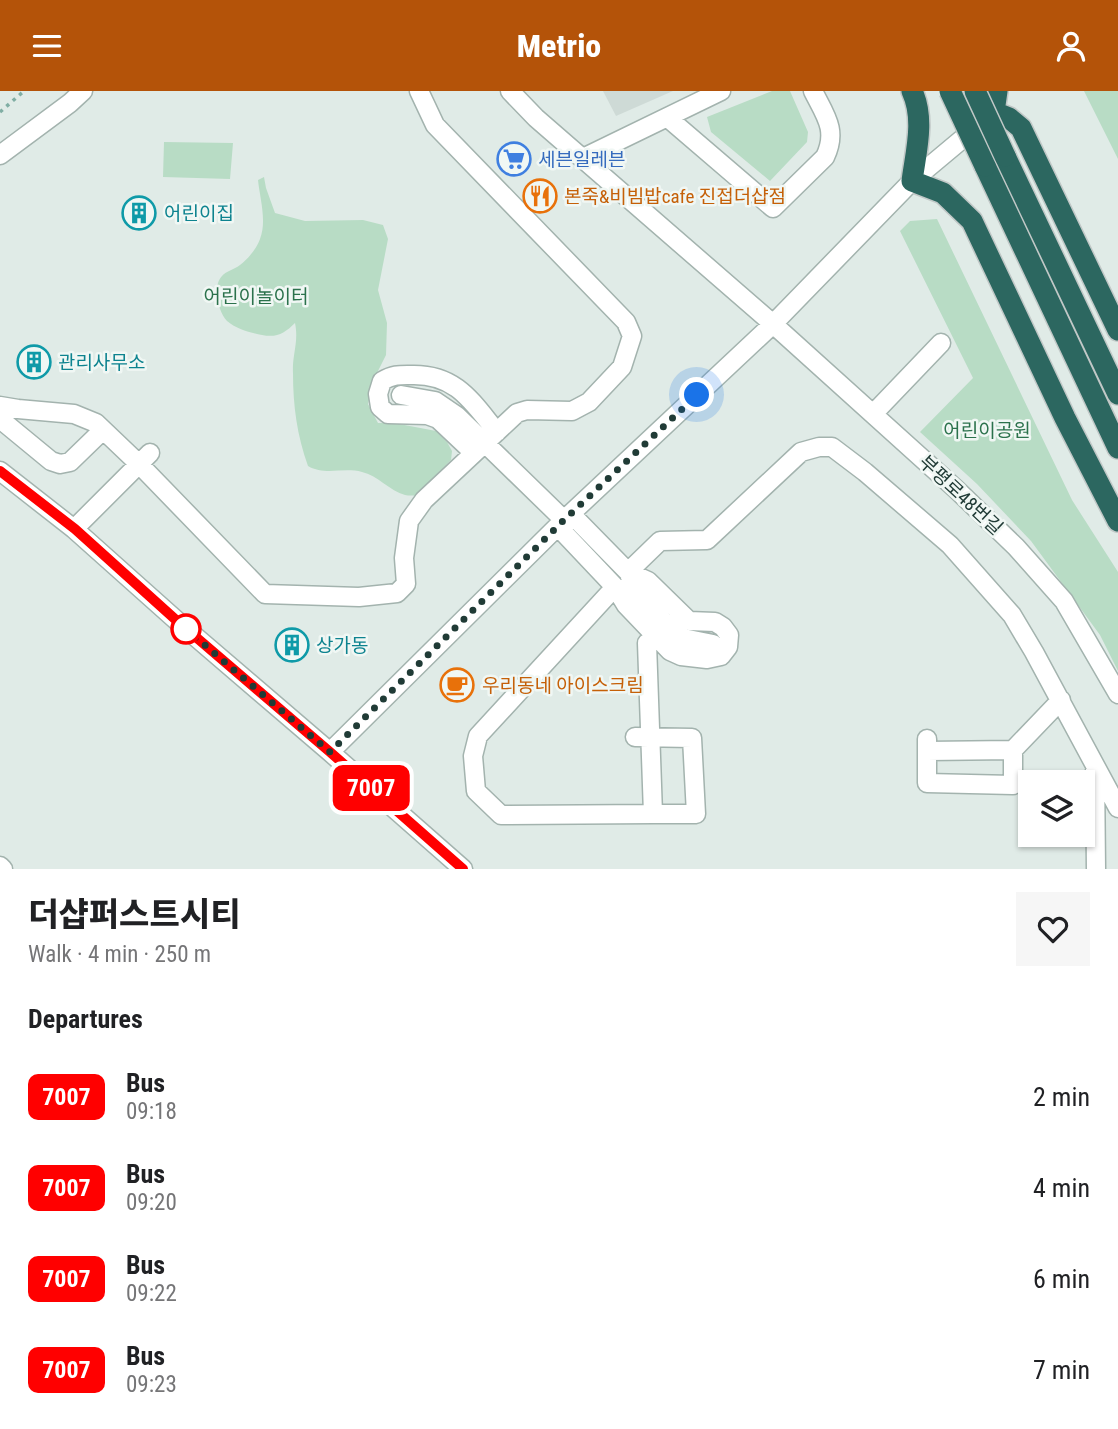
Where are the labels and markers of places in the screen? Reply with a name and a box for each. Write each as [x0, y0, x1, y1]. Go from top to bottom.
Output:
supermarket icon: 세븐일레븐 [495, 140, 533, 178]
place label: 세븐일레븐 [538, 148, 625, 171]
restaurant icon: 본죽&비빔밥cafe 진접더샵점 [521, 177, 559, 215]
place label: 본죽&비빔밥cafe 진접더샵점 [564, 185, 786, 208]
building icon: 어린이집 [120, 194, 158, 232]
place label: 어린이집 [164, 202, 234, 225]
building icon: 관리사무소 [15, 343, 53, 381]
place label: 관리사무소 [58, 351, 145, 374]
unlabelled marker [171, 614, 201, 644]
building icon: 상가동 [273, 626, 311, 664]
place label: 상가동 [316, 634, 368, 657]
cafe icon: 우리동네 아이스크림 [438, 666, 476, 704]
place label: 우리동네 아이스크림 [482, 674, 644, 697]

